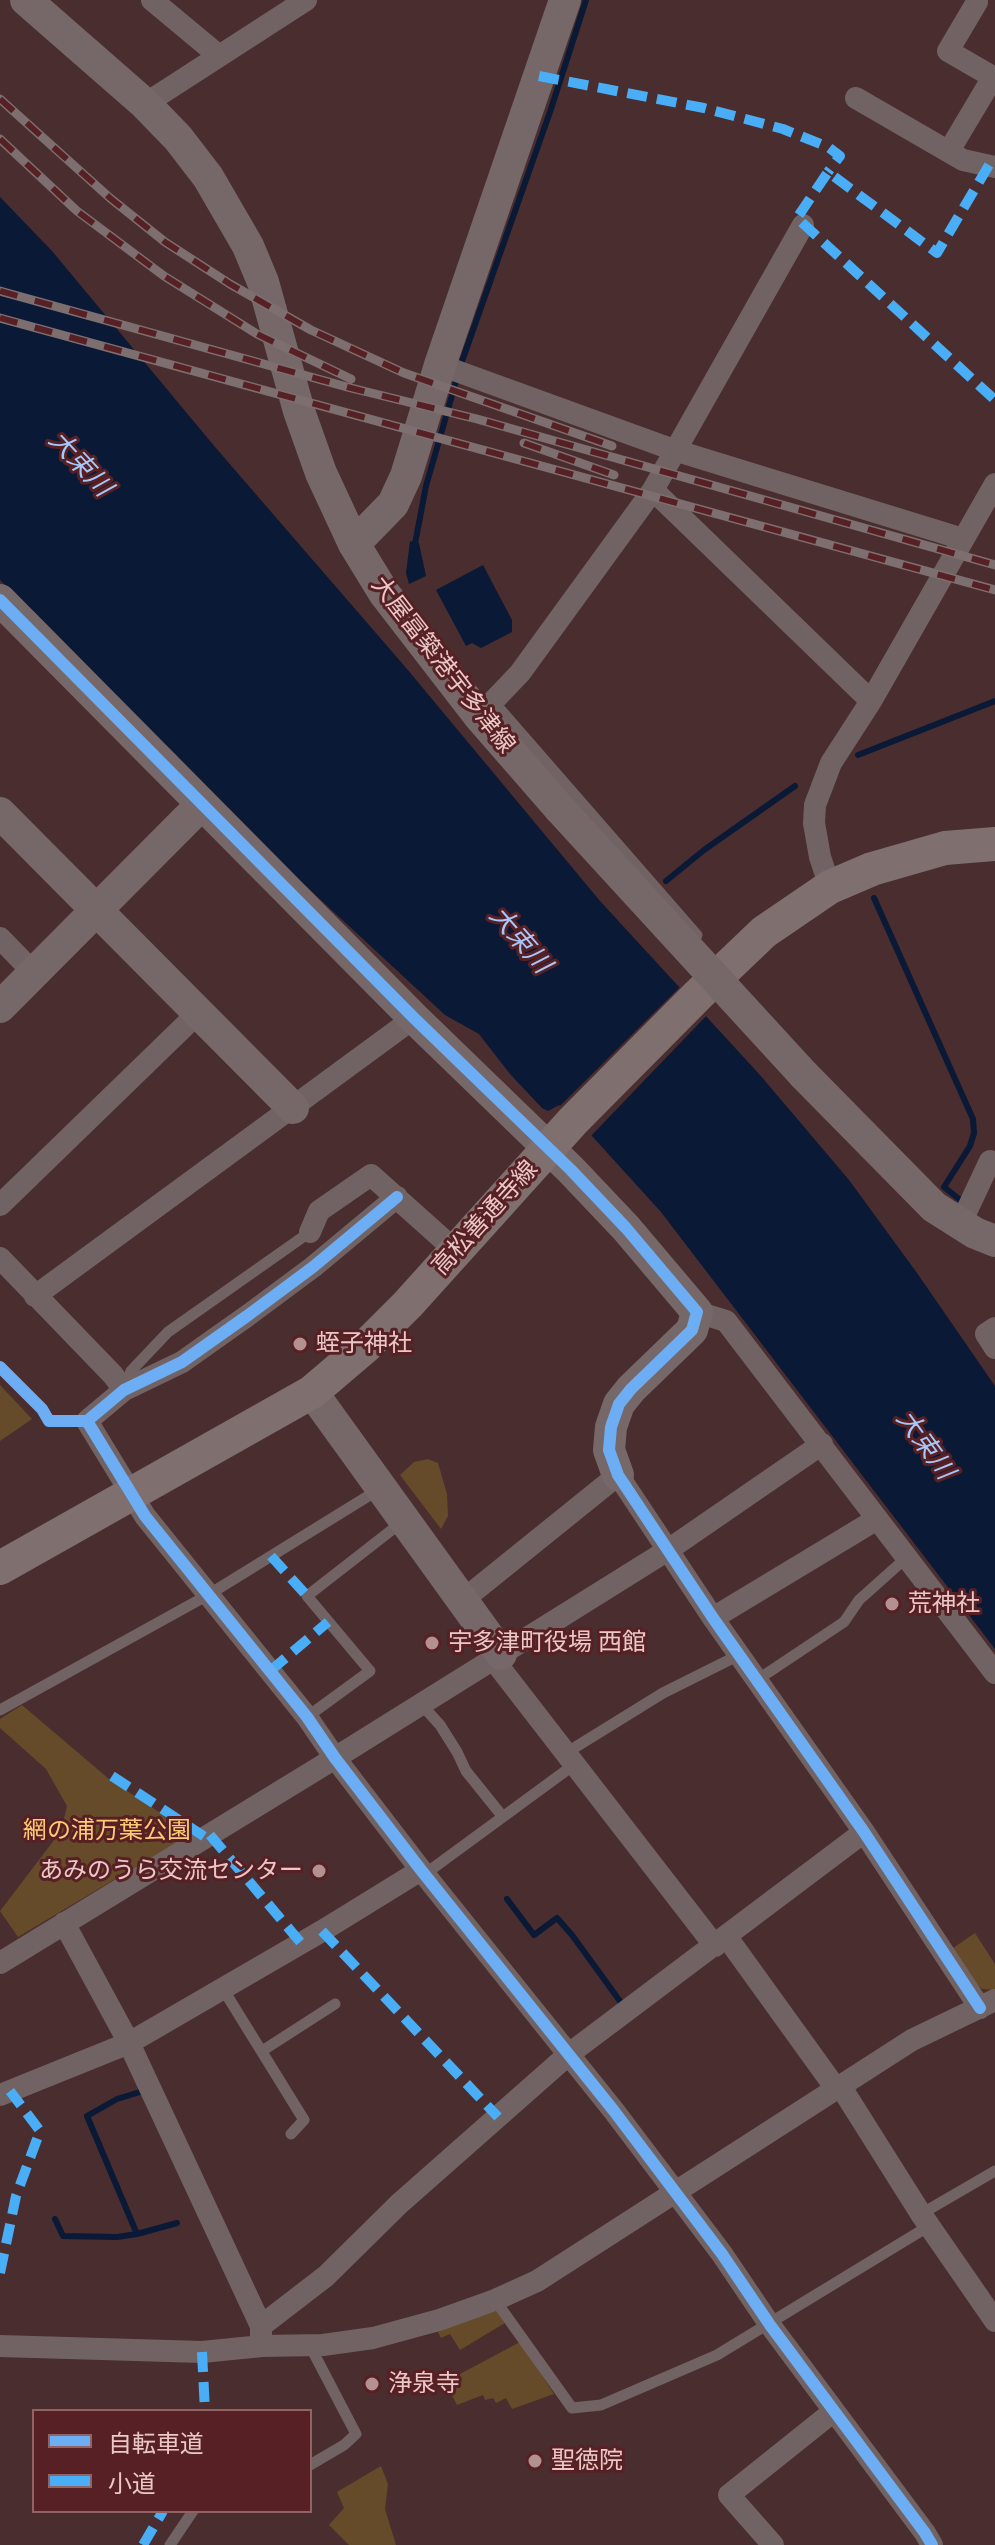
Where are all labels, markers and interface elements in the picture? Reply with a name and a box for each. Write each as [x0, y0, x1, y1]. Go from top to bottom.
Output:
water label: 大束川 [42, 425, 118, 503]
street label: 大屋冨築港宇多津線 [365, 571, 521, 759]
water label: 大束川 [483, 900, 557, 980]
street label: 高松善通寺線 [426, 1155, 544, 1281]
place label: 蛭子神社 [316, 1330, 412, 1358]
marker: 蛭子神社 [291, 1335, 309, 1353]
water label: 大束川 [889, 1404, 961, 1486]
place label: 荒神社 [908, 1590, 980, 1618]
marker: 荒神社 [883, 1595, 901, 1613]
place label: 宇多津町役場 西館 [448, 1629, 646, 1657]
marker: 宇多津町役場 西館 [423, 1634, 441, 1652]
park label: 網の浦万葉公園 [23, 1817, 191, 1845]
place label: あみのうら交流センター [39, 1857, 303, 1885]
marker: あみのうら交流センター [310, 1862, 328, 1880]
place label: 浄泉寺 [388, 2370, 460, 2398]
marker: 浄泉寺 [363, 2375, 381, 2393]
legend [32, 2409, 312, 2513]
text: 自転車道 [108, 2428, 204, 2458]
place label: 聖徳院 [551, 2447, 623, 2475]
marker: 聖徳院 [526, 2452, 544, 2470]
text: 小道 [108, 2468, 156, 2498]

